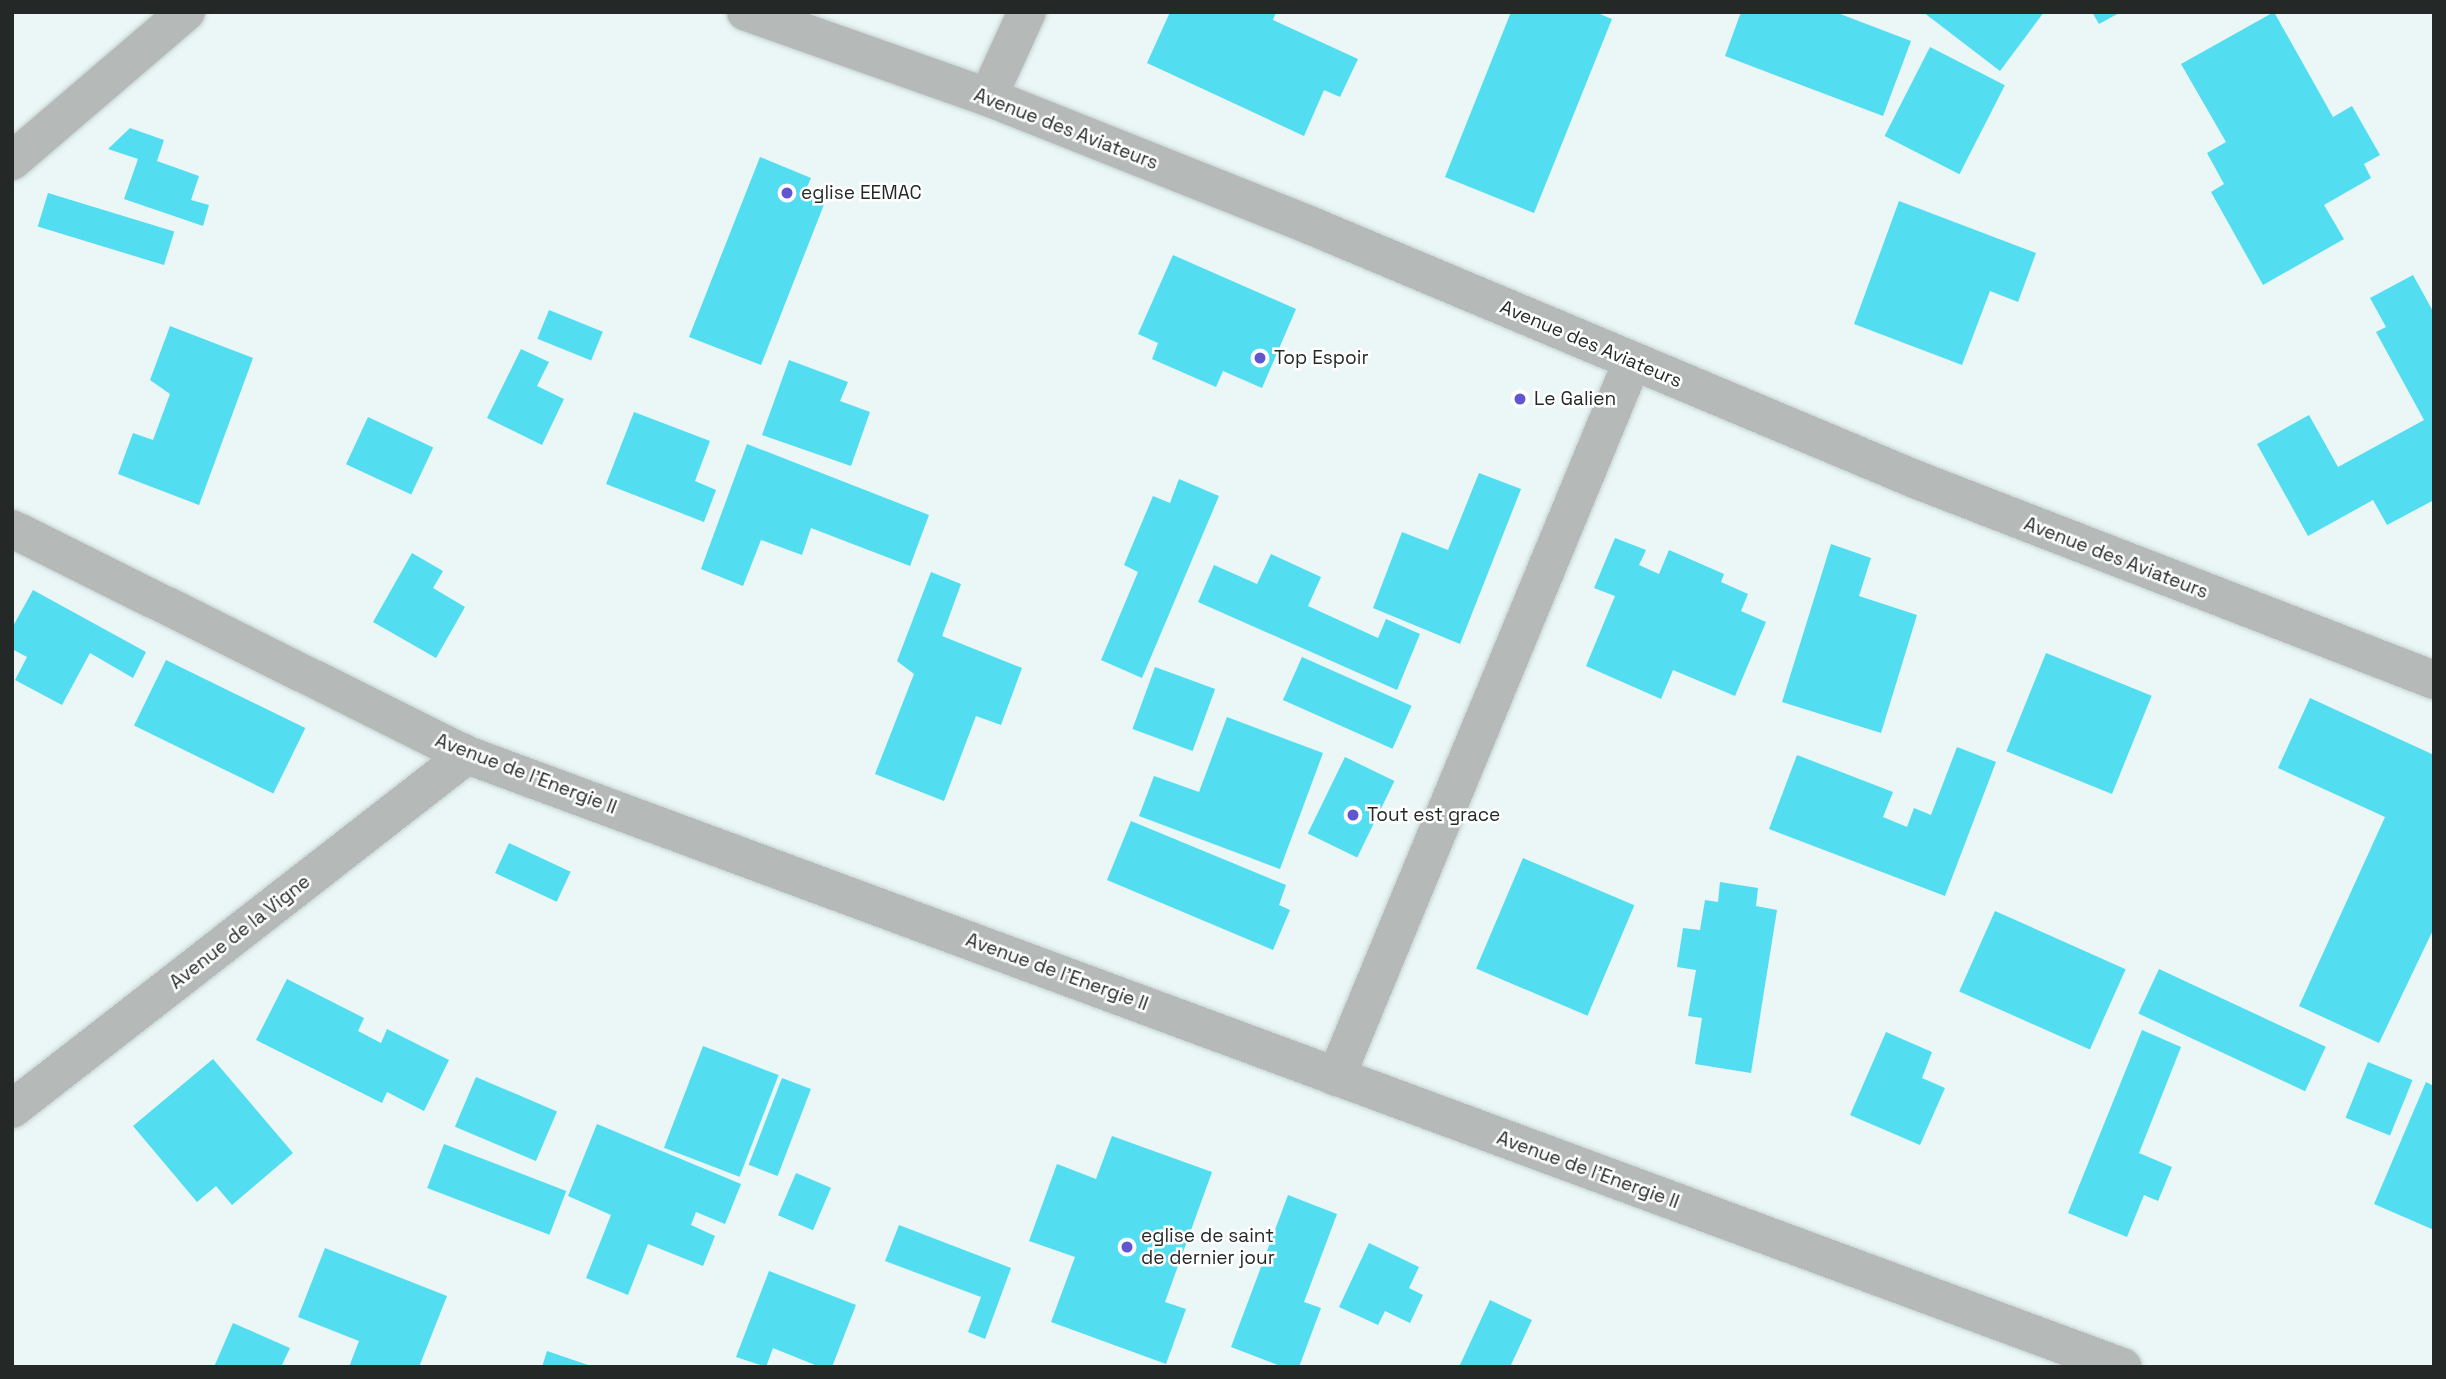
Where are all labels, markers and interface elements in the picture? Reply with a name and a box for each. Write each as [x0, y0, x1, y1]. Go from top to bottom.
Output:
street label: Avenue des Aviateurs [971, 83, 1161, 175]
place label: eglise EEMAC [801, 182, 922, 204]
marker: eglise EEMAC [779, 185, 795, 201]
street label: Avenue des Aviateurs [1497, 295, 1685, 393]
place label: Top Espoir [1274, 347, 1369, 369]
marker: Top Espoir [1252, 350, 1268, 366]
place label: Le Galien [1534, 388, 1616, 410]
marker: Le Galien [1512, 391, 1528, 407]
street label: Avenue des Aviateurs [2021, 512, 2211, 604]
street label: Avenue de l'Energie II [432, 729, 620, 819]
place label: Tout est grace [1367, 804, 1500, 826]
marker: Tout est grace [1345, 807, 1361, 823]
street label: Avenue de la Vigne [165, 870, 315, 994]
street label: Avenue de l'Energie II [963, 928, 1151, 1016]
street label: Avenue de l'Energie II [1494, 1126, 1682, 1214]
place label: eglise de saint de dernier jour [1141, 1225, 1275, 1269]
marker: eglise de saint de dernier jour [1119, 1239, 1135, 1255]

